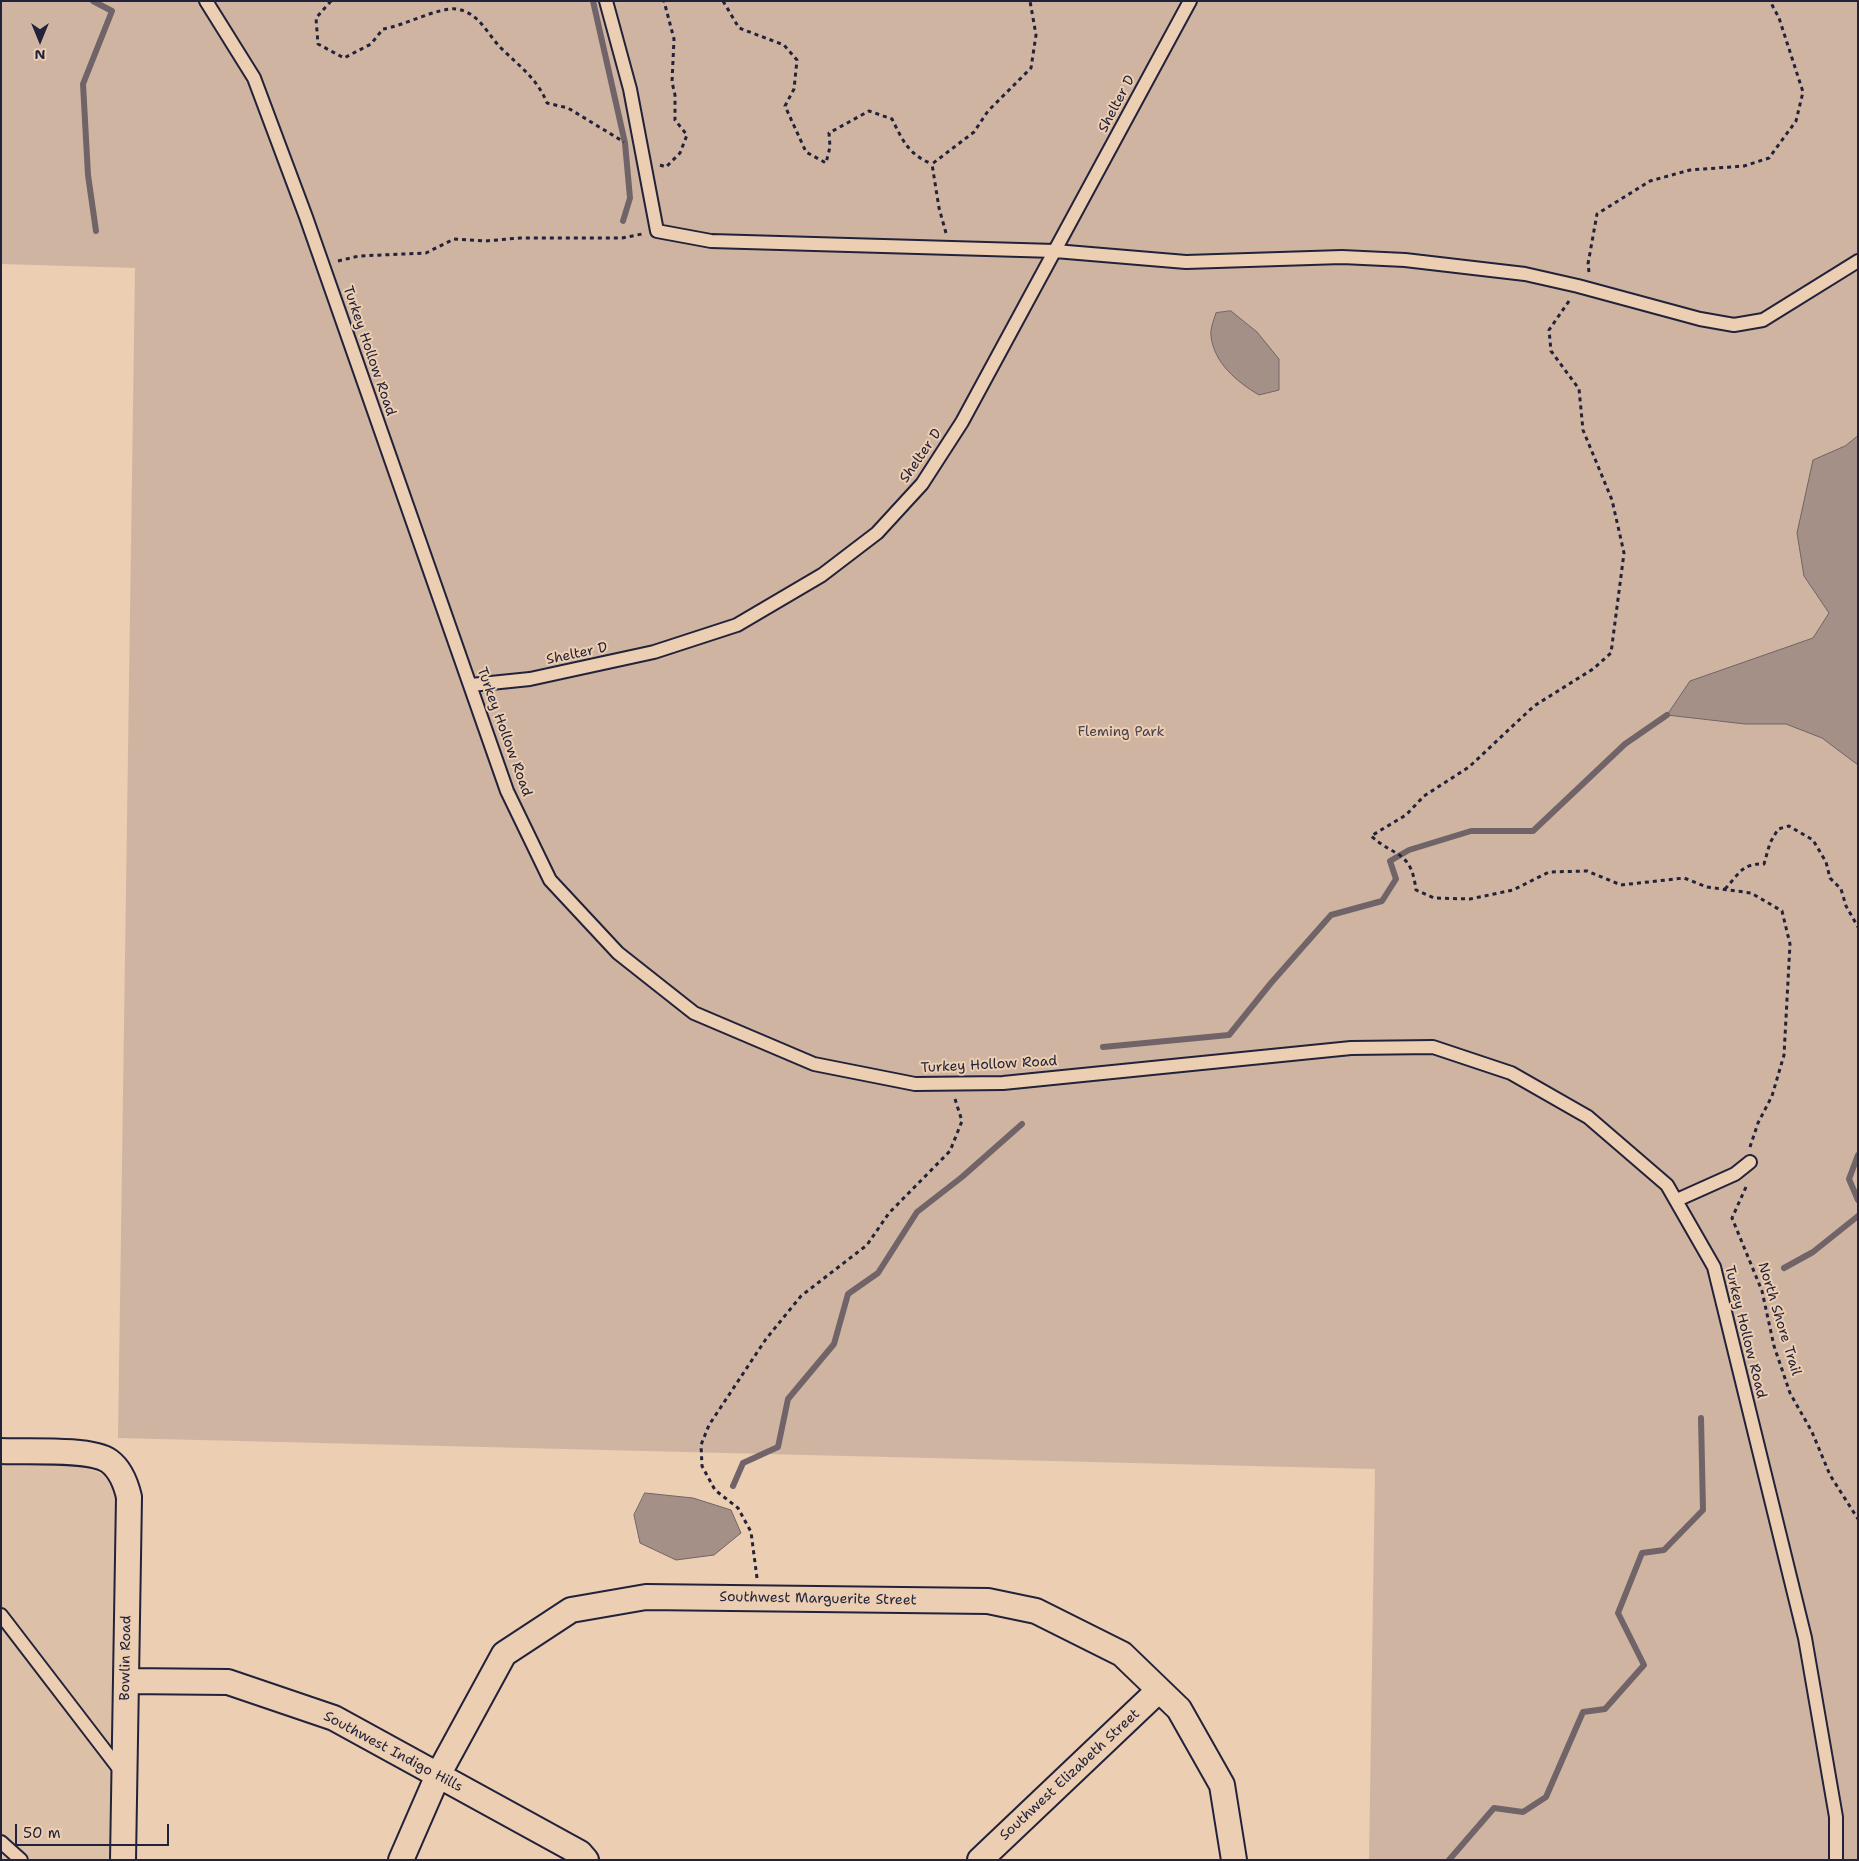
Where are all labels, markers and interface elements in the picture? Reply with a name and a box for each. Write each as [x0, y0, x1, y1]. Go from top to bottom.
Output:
north arrow [15, 15, 65, 65]
text: N [34, 46, 46, 64]
street label: Shelter D [1095, 73, 1139, 135]
street label: Turkey Hollow Road [339, 284, 399, 418]
street label: Shelter D [896, 426, 946, 486]
street label: Shelter D [545, 639, 609, 669]
street label: Turkey Hollow Road [473, 665, 535, 799]
park label: Fleming Park [1077, 724, 1165, 740]
street label: Turkey Hollow Road [920, 1053, 1058, 1077]
street label: North Shore Trail [1754, 1260, 1804, 1378]
street label: Turkey Hollow Road [1720, 1264, 1770, 1400]
street label: Southwest Marguerite Street [719, 1589, 917, 1609]
street label: Bowlin Road [117, 1615, 135, 1701]
street label: Southwest Elizabeth Street [997, 1706, 1143, 1844]
street label: Southwest Indigo Hills [321, 1708, 465, 1796]
scale bar [18, 1814, 171, 1846]
text: 50 m [23, 1823, 61, 1843]

